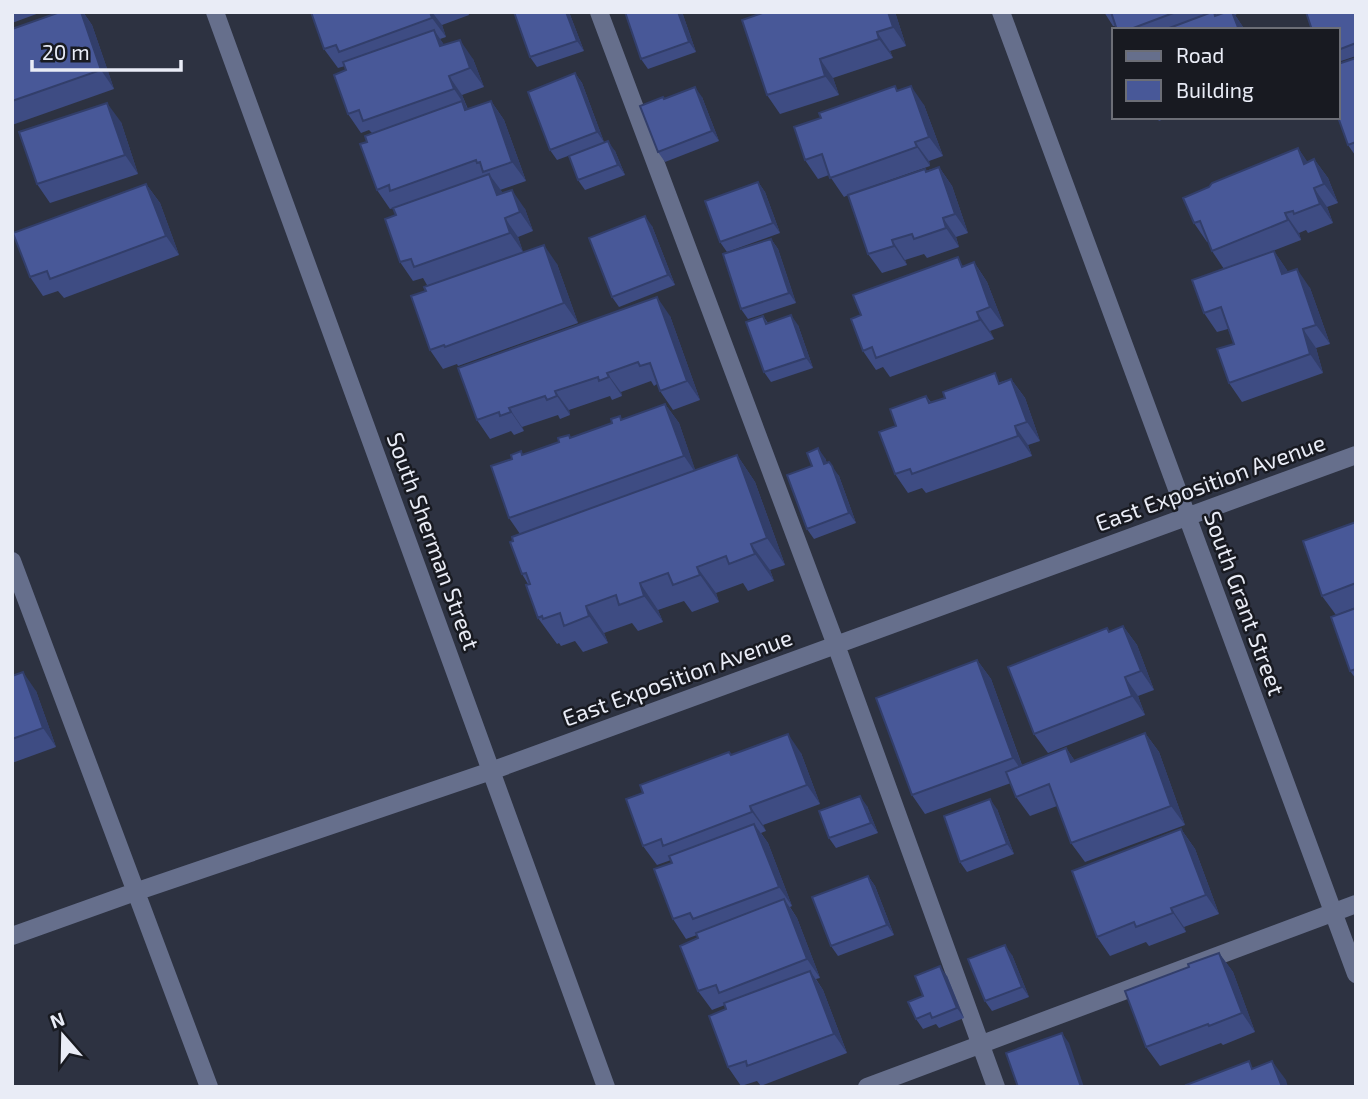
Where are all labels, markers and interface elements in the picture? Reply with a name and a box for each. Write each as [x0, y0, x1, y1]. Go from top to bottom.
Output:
scale bar [32, 28, 180, 72]
legend [1112, 28, 1340, 119]
text: 20 m [42, 39, 90, 64]
text: Road [1176, 42, 1224, 67]
text: Building [1176, 77, 1254, 102]
street label: East Exposition Avenue [1091, 427, 1329, 537]
street label: South Sherman Street [382, 428, 486, 654]
street label: South Grant Street [1199, 507, 1291, 699]
street label: East Exposition Avenue [558, 622, 796, 732]
north arrow [28, 1001, 98, 1071]
text: N [47, 1006, 67, 1033]

